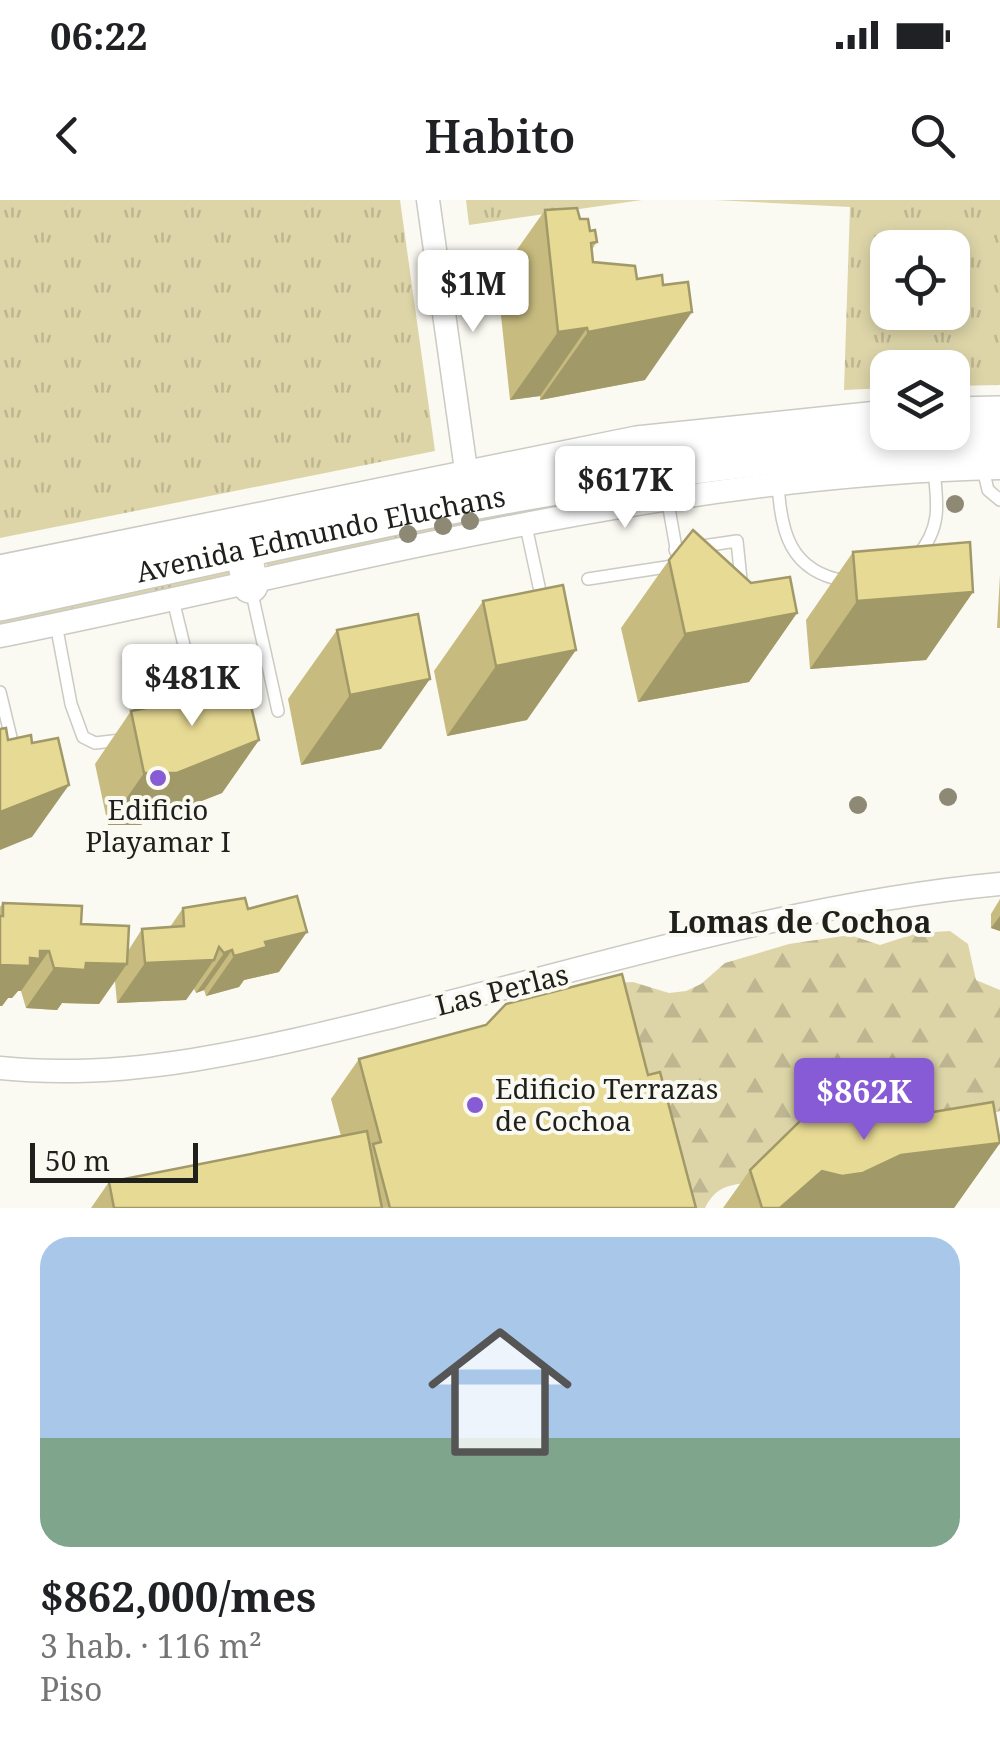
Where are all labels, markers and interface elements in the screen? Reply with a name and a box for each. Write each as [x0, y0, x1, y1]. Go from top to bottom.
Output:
text: 06:22 [50, 9, 147, 61]
text: Habito [424, 105, 576, 166]
icon: back [40, 108, 95, 163]
icon: search [905, 108, 960, 163]
map controls [870, 230, 970, 450]
button: locate [870, 230, 970, 330]
pin: $1M [425, 250, 521, 335]
text: $1M [440, 261, 506, 304]
button: layers [870, 350, 970, 450]
pin: $617K [555, 446, 695, 531]
text: $617K [577, 457, 673, 500]
street label: Avenida Edmundo Eluchans [132, 476, 508, 591]
pin: $481K [122, 644, 262, 729]
text: $481K [144, 655, 240, 698]
marker: Edificio Playamar I [147, 767, 169, 789]
place label: Edificio Playamar I [85, 790, 231, 860]
district label: Lomas de Cochoa [668, 901, 932, 942]
street label: Las Perlas [432, 954, 572, 1024]
pin: $862K [794, 1058, 934, 1143]
place label: Edificio Terrazas de Cochoa [495, 1069, 718, 1139]
text: $862K [816, 1069, 912, 1112]
marker: Edificio Terrazas de Cochoa [464, 1094, 486, 1116]
scale bar [30, 1138, 198, 1183]
text: 50 m [45, 1141, 110, 1179]
icon: home [410, 1302, 590, 1482]
text: $862,000/mes [40, 1567, 316, 1624]
text: 3 hab. · 116 m² [40, 1624, 262, 1667]
text: Piso [40, 1667, 102, 1710]

